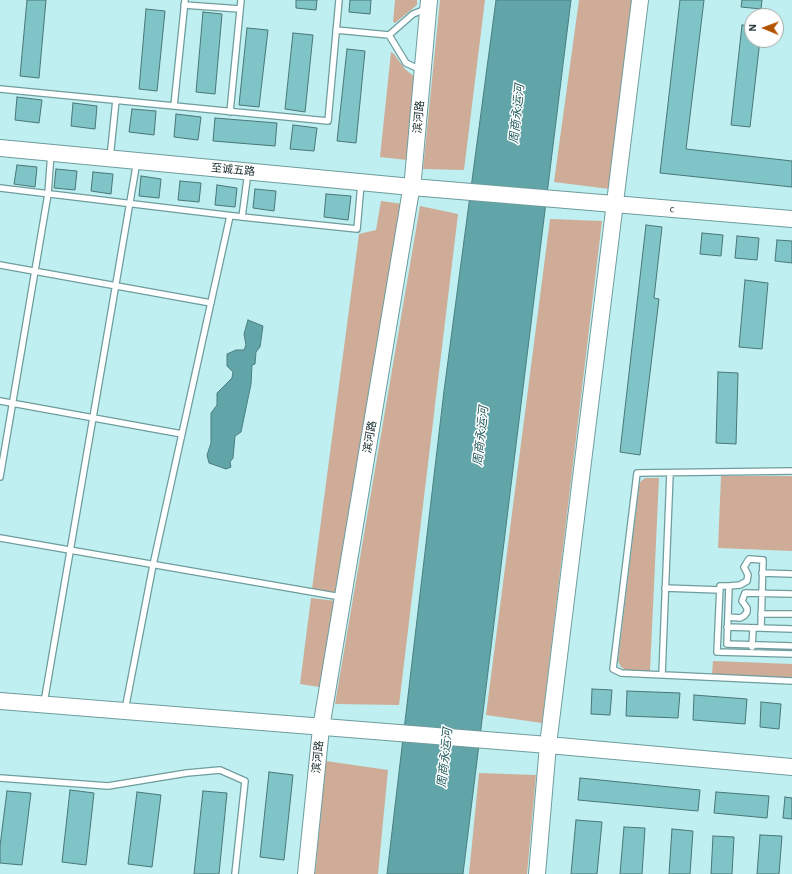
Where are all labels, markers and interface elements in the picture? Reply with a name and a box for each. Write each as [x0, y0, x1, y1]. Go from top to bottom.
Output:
north arrow [744, 8, 784, 48]
text: N [747, 24, 758, 32]
water label: 周商永运河 [507, 83, 527, 145]
street label: 滨河路 [411, 100, 427, 134]
street label: 至诚五路 [211, 162, 255, 178]
street label: c [669, 202, 675, 216]
water label: 周商永运河 [471, 405, 491, 467]
street label: 滨河路 [361, 420, 379, 454]
water label: 周商永运河 [435, 727, 455, 789]
street label: 滨河路 [310, 740, 326, 774]

